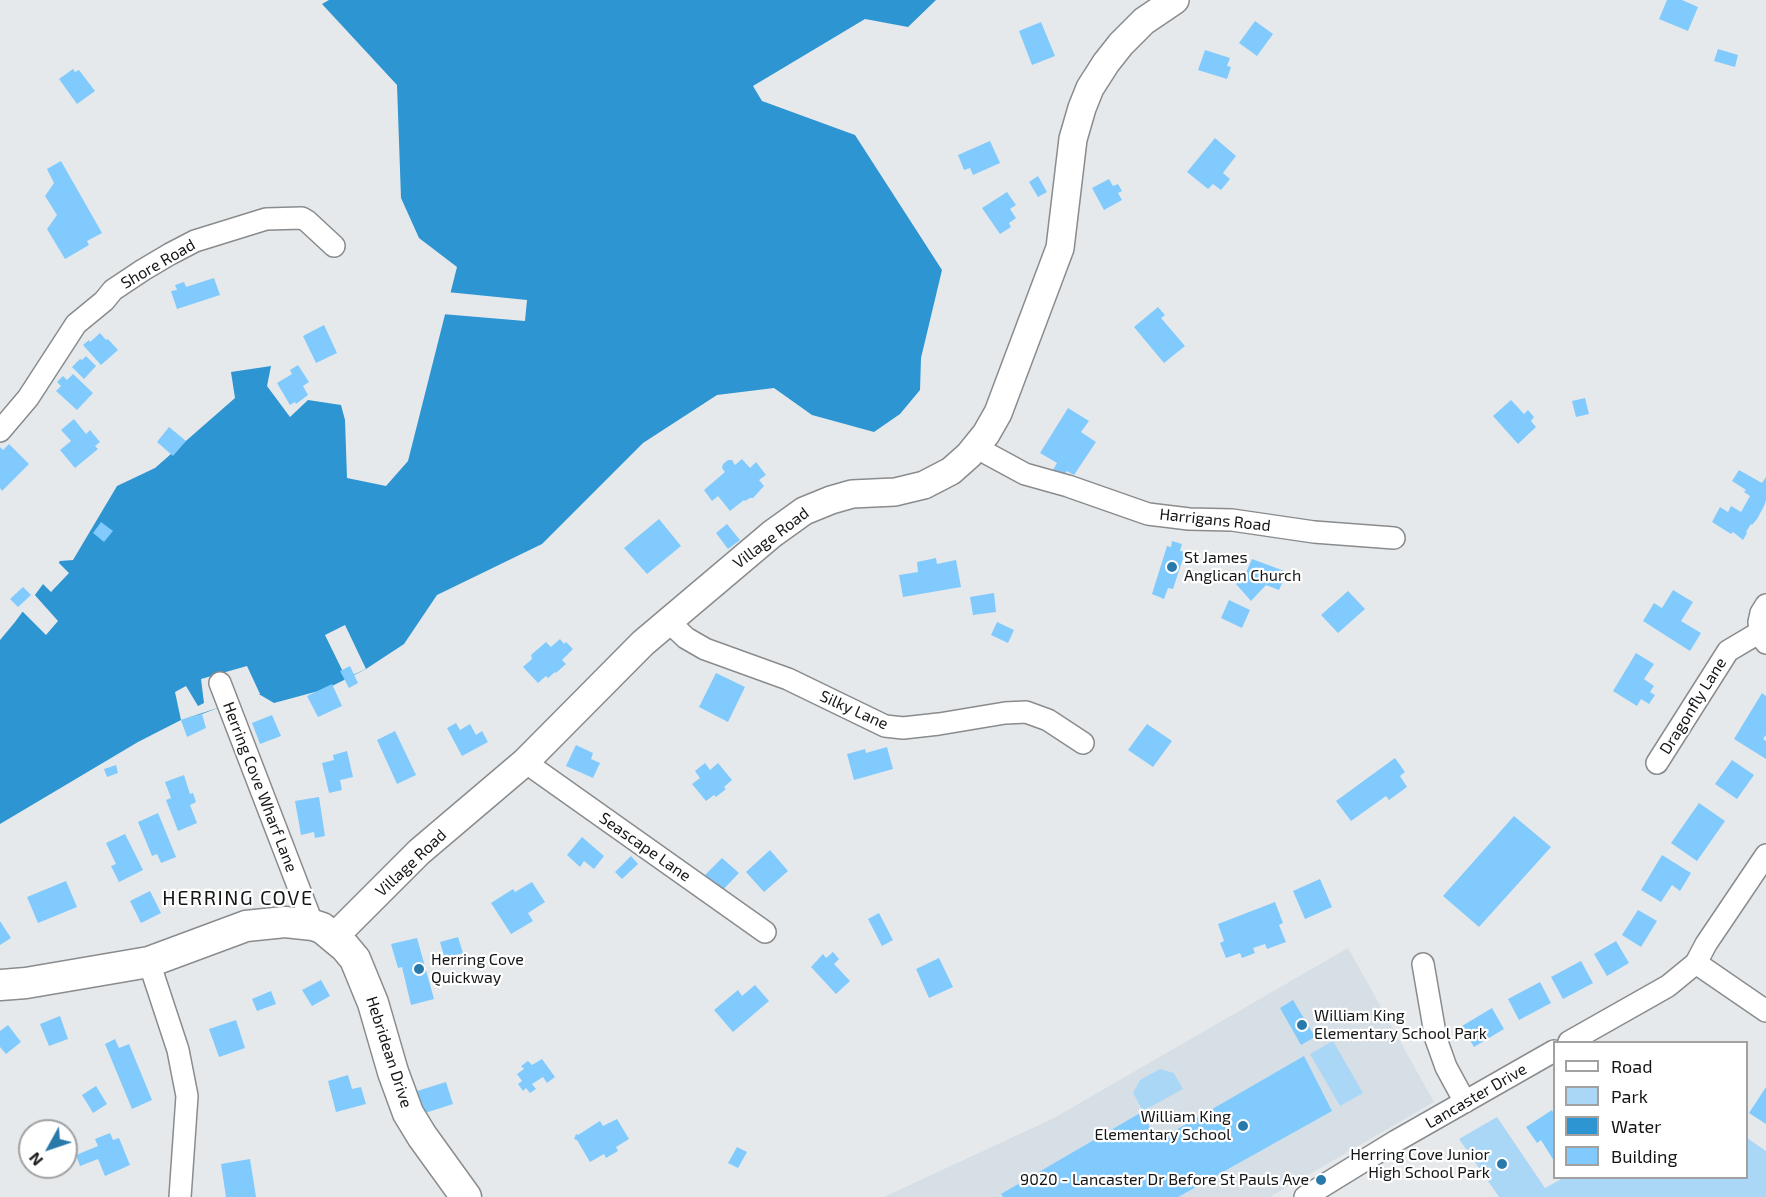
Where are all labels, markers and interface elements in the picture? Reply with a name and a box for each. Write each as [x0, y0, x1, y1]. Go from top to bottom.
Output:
street label: Shore Road [117, 235, 199, 293]
street label: Village Road [729, 503, 813, 573]
street label: Harrigans Road [1158, 505, 1272, 535]
place label: St James Anglican Church [1184, 548, 1301, 586]
marker: St James Anglican Church [1165, 560, 1179, 574]
street label: Dragonfly Lane [1656, 654, 1730, 758]
street label: Silky Lane [817, 686, 891, 734]
street label: Herring Cove Wharf Lane [219, 699, 301, 875]
street label: Seascape Lane [595, 808, 695, 886]
street label: Village Road [372, 825, 450, 901]
district label: HERRING COVE [162, 886, 314, 910]
place label: Herring Cove Quickway [431, 950, 524, 988]
marker: Herring Cove Quickway [412, 962, 426, 976]
street label: Hebridean Drive [362, 994, 416, 1110]
place label: William King Elementary School Park [1314, 1006, 1487, 1044]
marker: William King Elementary School Park [1295, 1018, 1309, 1032]
legend [1553, 1041, 1748, 1179]
text: Road [1611, 1055, 1652, 1077]
street label: Lancaster Drive [1422, 1059, 1530, 1133]
text: Park [1611, 1085, 1648, 1107]
place label: William King Elementary School [1094, 1107, 1231, 1145]
text: Water [1611, 1115, 1661, 1137]
north arrow [18, 1119, 78, 1179]
marker: William King Elementary School [1236, 1119, 1250, 1133]
place label: Herring Cove Junior High School Park [1350, 1145, 1490, 1183]
text: Building [1611, 1145, 1678, 1167]
text: N [24, 1149, 46, 1170]
marker: Herring Cove Junior High School Park [1495, 1157, 1509, 1171]
place label: 9020 - Lancaster Dr Before St Pauls Ave [1020, 1170, 1309, 1190]
marker: 9020 - Lancaster Dr Before St Pauls Ave [1314, 1173, 1328, 1187]

